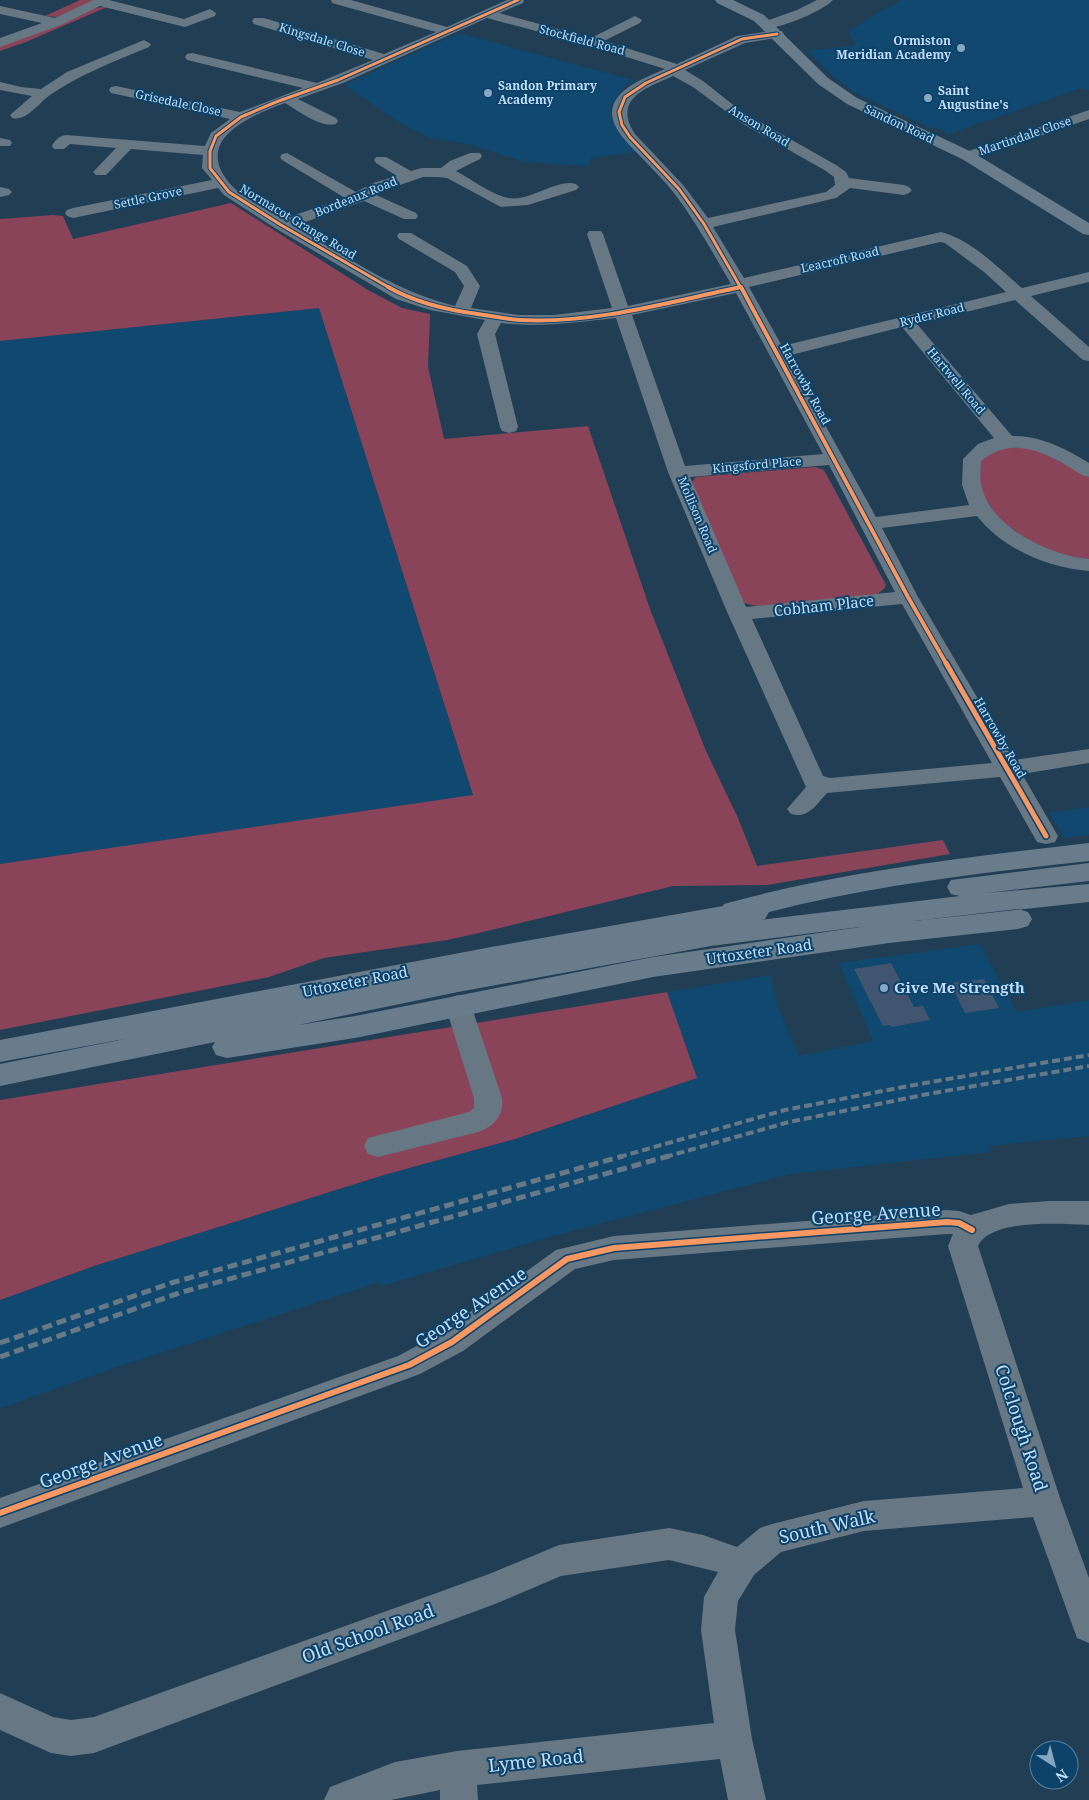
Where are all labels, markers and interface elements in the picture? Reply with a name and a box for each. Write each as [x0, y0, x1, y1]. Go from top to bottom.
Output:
street label: Kingsdale Close [277, 18, 367, 61]
street label: Stockfield Road [537, 20, 627, 59]
place label: Ormiston Meridian Academy [836, 32, 951, 63]
marker: Ormiston Meridian Academy [955, 42, 967, 54]
place label: Sandon Primary Academy [498, 77, 597, 108]
place label: Saint Augustine's [938, 82, 1009, 113]
street label: Grisedale Close [134, 85, 222, 120]
marker: Sandon Primary Academy [482, 87, 494, 99]
marker: Saint Augustine's [922, 92, 934, 104]
street label: Sandon Road [862, 100, 937, 147]
street label: Anson Road [726, 101, 793, 151]
street label: Martindale Close [976, 112, 1073, 159]
street label: Bordeaux Road [312, 172, 400, 221]
street label: Normacot Grange Road [237, 180, 360, 264]
street label: Settle Grove [112, 182, 183, 213]
street label: Leacroft Road [799, 242, 881, 277]
street label: Ryder Road [898, 298, 967, 331]
street label: Harrowby Road [776, 340, 835, 428]
street label: Hartwell Road [923, 344, 990, 418]
street label: Kingsford Place [712, 452, 802, 477]
street label: Mollison Road [674, 474, 721, 556]
street label: Cobham Place [773, 590, 875, 620]
street label: Harrowby Road [970, 694, 1031, 782]
street label: Uttoxeter Road [704, 934, 813, 968]
street label: Uttoxeter Road [300, 961, 409, 1001]
place label: Give Me Strength [894, 977, 1025, 997]
marker: Give Me Strength [878, 982, 890, 994]
street label: George Avenue [810, 1197, 941, 1229]
street label: George Avenue [410, 1261, 531, 1353]
street label: Colclough Road [990, 1361, 1054, 1494]
street label: George Avenue [36, 1427, 166, 1494]
street label: South Walk [776, 1503, 878, 1549]
street label: Old School Road [298, 1598, 437, 1668]
north arrow [1029, 1740, 1079, 1790]
street label: Lyme Road [487, 1743, 585, 1777]
text: N [1052, 1765, 1072, 1787]

